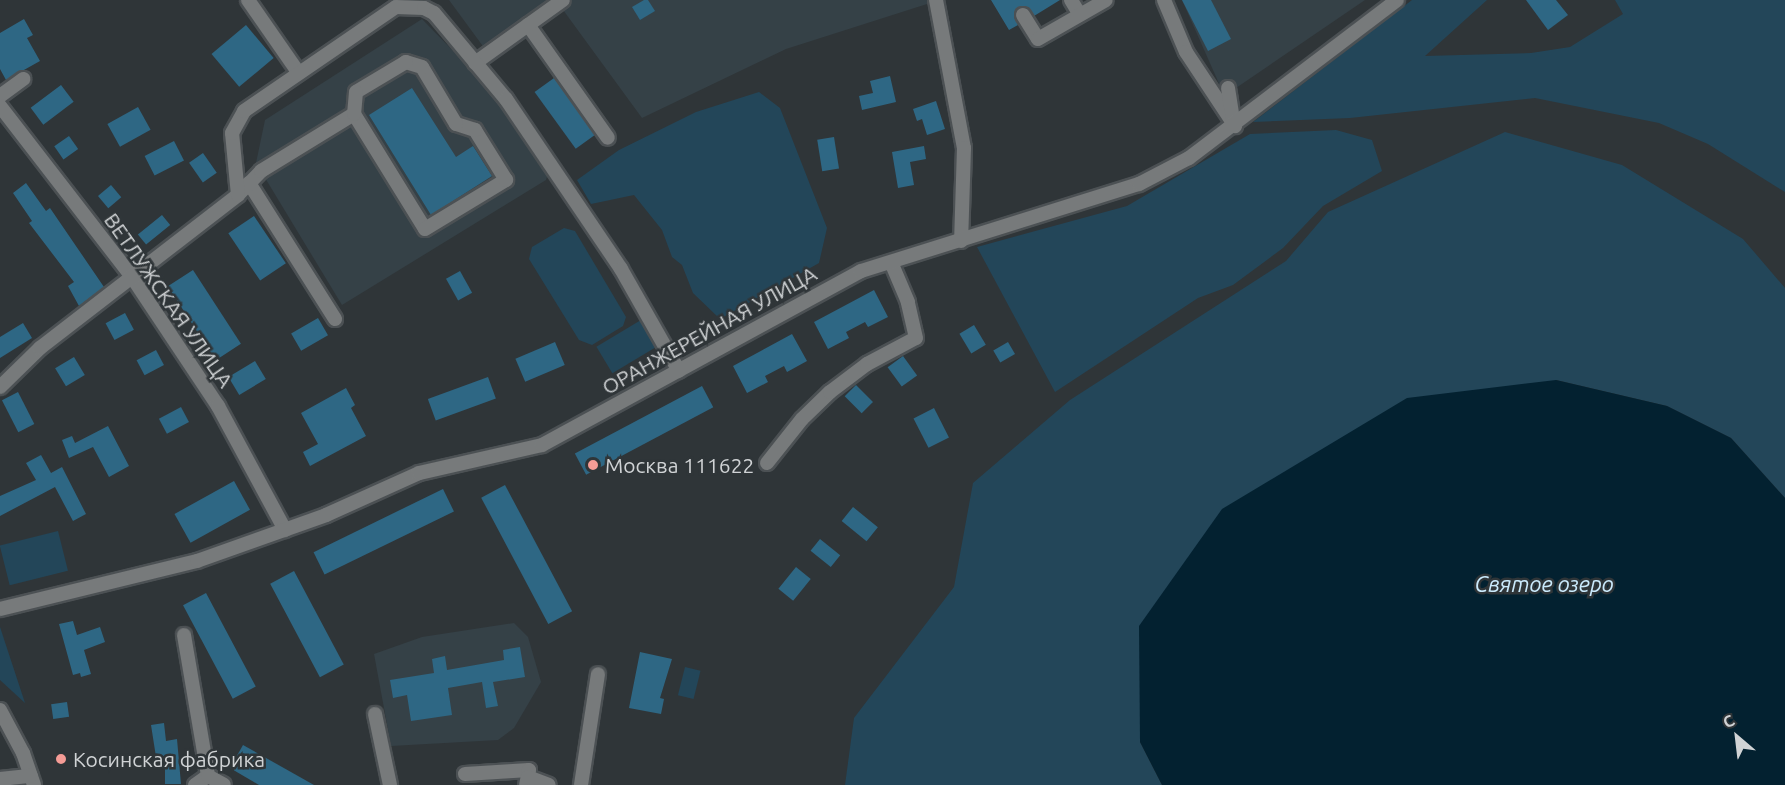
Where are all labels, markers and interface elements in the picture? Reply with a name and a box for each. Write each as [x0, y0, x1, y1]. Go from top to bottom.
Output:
street label: ВЕТЛУЖСКАЯ УЛИЦА [99, 208, 239, 392]
street label: ОРАНЖЕРЕЙНАЯ УЛИЦА [597, 260, 821, 400]
place label: Москва 111622 [605, 452, 754, 478]
marker: Москва 111622 [586, 458, 600, 472]
water label: Святое озеро [1474, 571, 1614, 597]
north arrow [1707, 707, 1767, 767]
text: С [1720, 711, 1737, 731]
place label: Косинская фабрика [73, 746, 265, 772]
marker: Косинская фабрика [54, 752, 68, 766]

